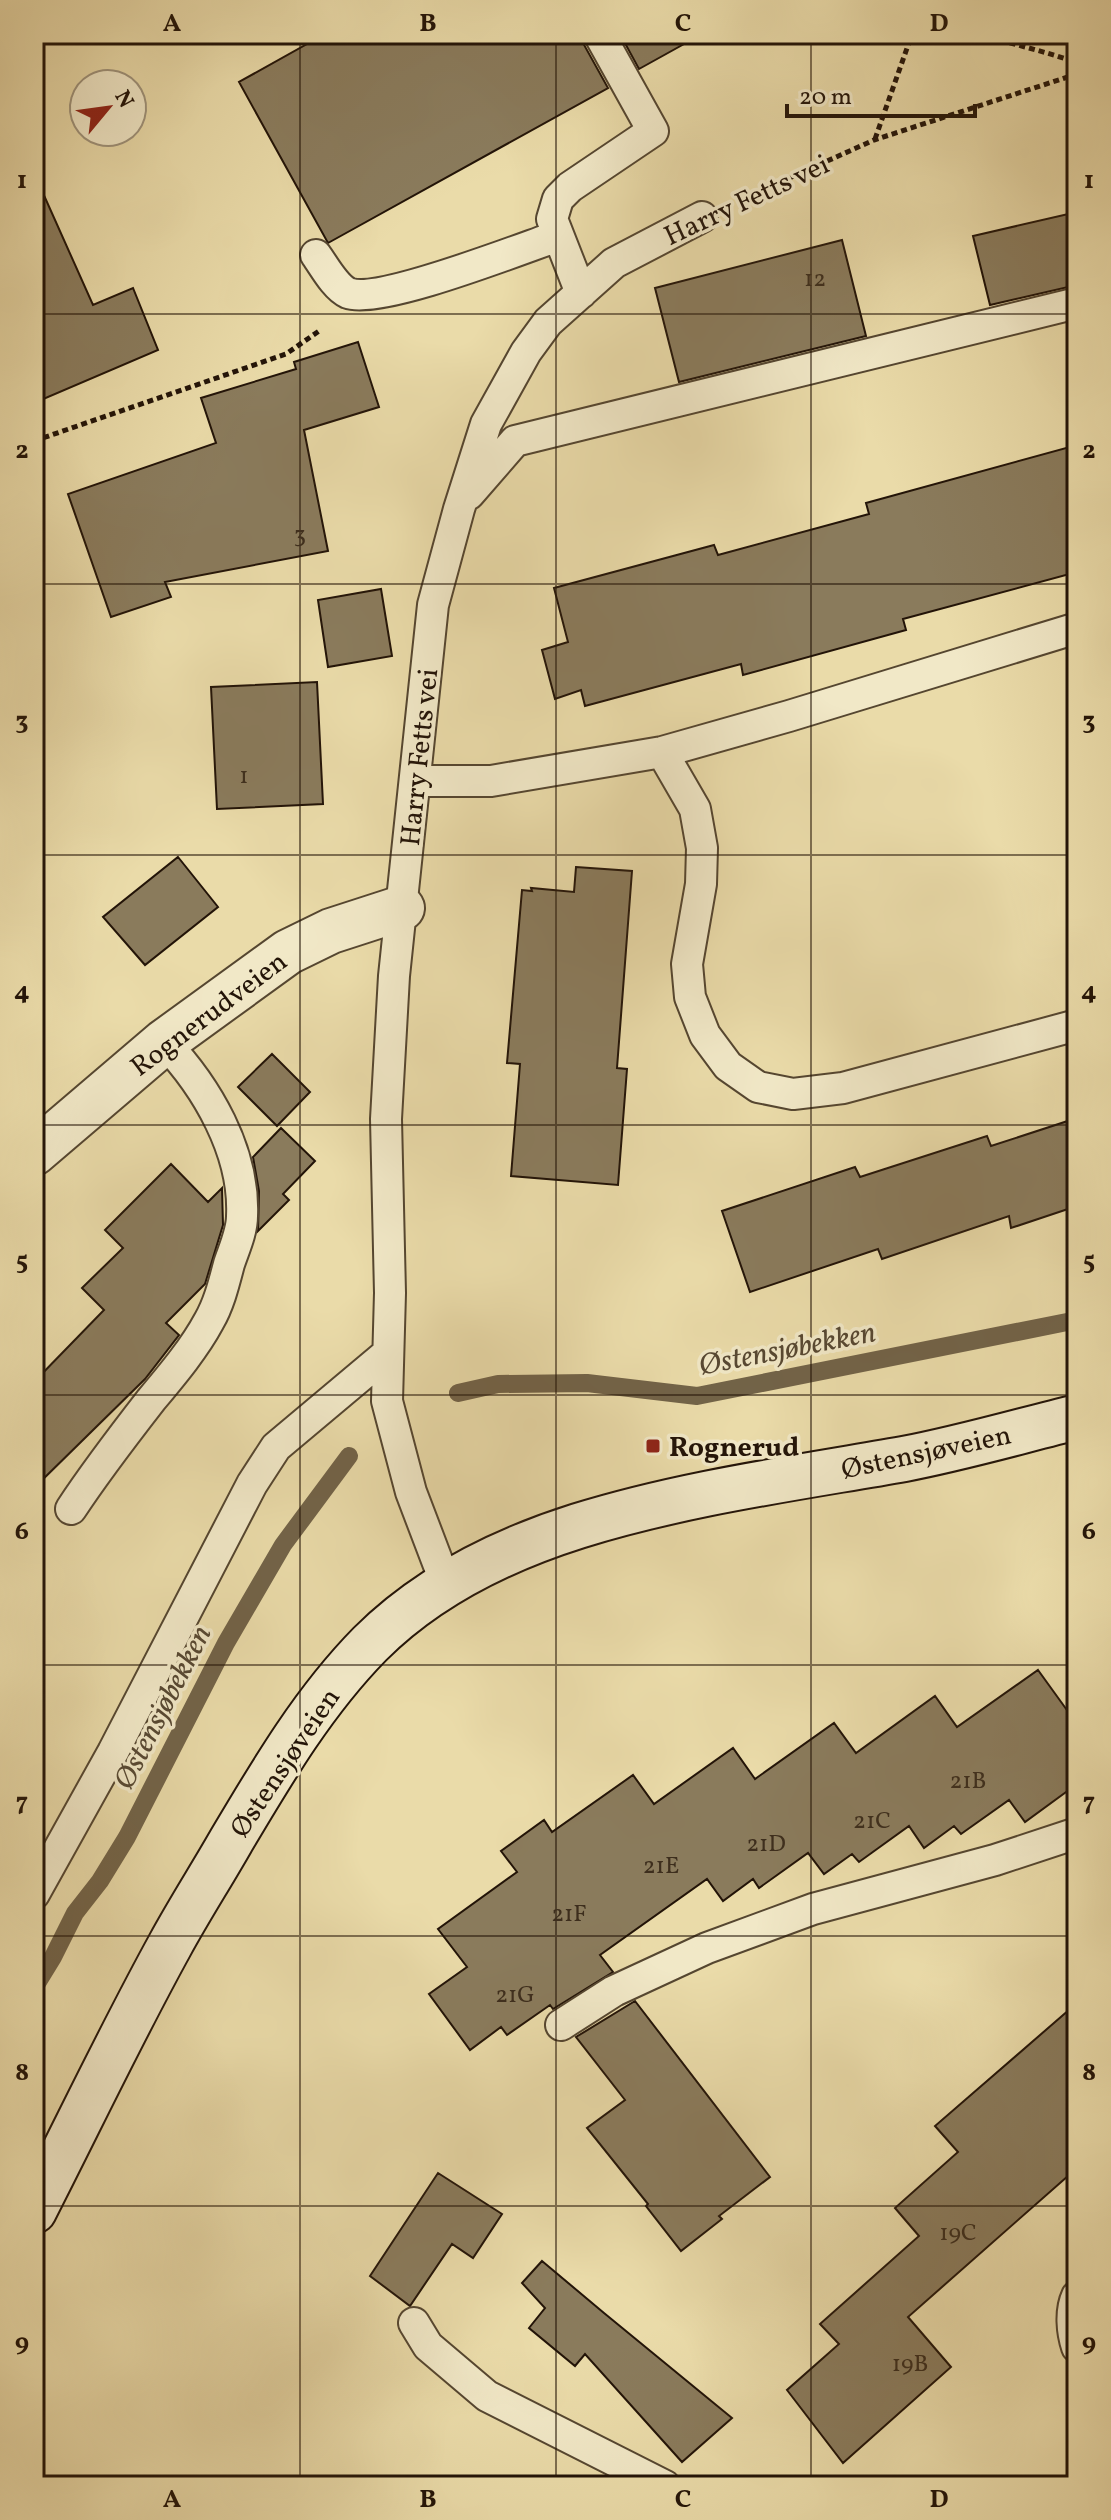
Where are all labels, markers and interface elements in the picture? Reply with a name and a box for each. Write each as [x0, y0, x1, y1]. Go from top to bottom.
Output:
text: A [163, 6, 182, 42]
text: B [419, 6, 437, 42]
text: C [675, 6, 691, 42]
text: D [929, 6, 949, 42]
north arrow [68, 68, 148, 148]
scale bar [787, 68, 975, 118]
text: 20 m [799, 81, 852, 115]
text: N [106, 85, 141, 114]
street label: Harry Fetts vei [658, 146, 836, 257]
text: 1 [17, 163, 27, 199]
text: 1 [1084, 163, 1094, 199]
house number: 12 [804, 263, 826, 297]
text: 2 [15, 433, 29, 469]
text: 2 [1082, 433, 1096, 469]
house number: 3 [294, 519, 306, 553]
street label: Harry Fetts vei [392, 667, 449, 848]
text: 3 [15, 704, 29, 740]
text: 3 [1082, 704, 1096, 740]
house number: 1 [239, 760, 249, 794]
street label: Rognerudveien [123, 943, 296, 1087]
text: 4 [14, 974, 30, 1010]
text: 4 [1081, 974, 1097, 1010]
text: 5 [16, 1244, 28, 1280]
text: 5 [1083, 1244, 1095, 1280]
water label: Østensjøbekken [695, 1312, 880, 1388]
street label: Østensjøveien [838, 1416, 1015, 1490]
place label: Rognerud [669, 1429, 799, 1468]
marker: Rognerud [644, 1437, 662, 1455]
text: 6 [15, 1514, 29, 1550]
text: 6 [1082, 1514, 1096, 1550]
water label: Østensjøbekken [104, 1618, 223, 1797]
street label: Østensjøveien [222, 1681, 351, 1846]
house number: 21B [949, 1765, 987, 1799]
text: 7 [16, 1785, 28, 1821]
text: 7 [1083, 1785, 1095, 1821]
house number: 21C [853, 1805, 891, 1839]
house number: 21D [746, 1828, 786, 1862]
house number: 21E [643, 1850, 679, 1884]
house number: 21F [551, 1898, 587, 1932]
house number: 21G [495, 1979, 535, 2013]
text: 8 [15, 2055, 29, 2091]
text: 8 [1082, 2055, 1096, 2091]
house number: 19C [939, 2217, 977, 2251]
text: 9 [15, 2325, 29, 2361]
text: 9 [1082, 2325, 1096, 2361]
house number: 19B [892, 2348, 928, 2382]
text: A [163, 2482, 182, 2518]
text: B [419, 2482, 437, 2518]
text: C [675, 2482, 691, 2518]
text: D [929, 2482, 949, 2518]

